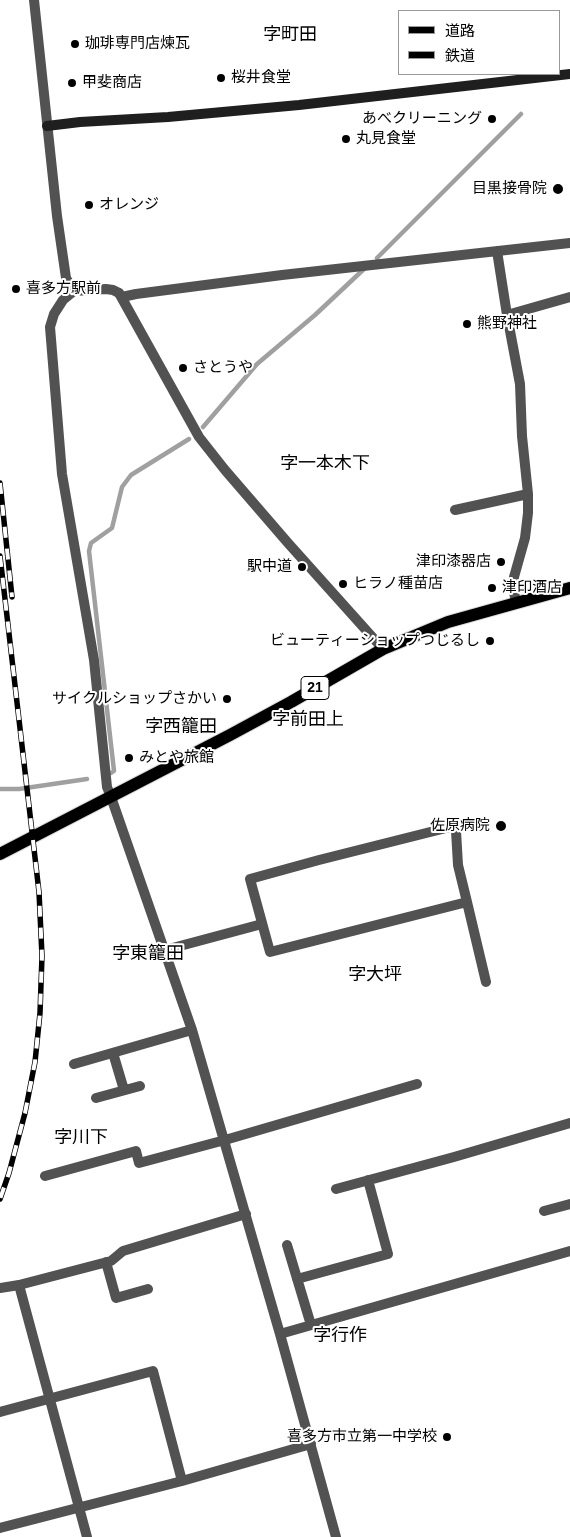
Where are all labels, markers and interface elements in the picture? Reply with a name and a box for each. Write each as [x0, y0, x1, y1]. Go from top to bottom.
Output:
legend [398, 10, 560, 75]
text: 道路 [445, 22, 475, 39]
district label: 字町田 [263, 24, 317, 46]
place label: 珈琲専門店煉瓦 [85, 35, 190, 53]
marker: 珈琲専門店煉瓦 [69, 38, 81, 50]
text: 鉄道 [445, 47, 475, 64]
place label: 桜井食堂 [231, 69, 291, 87]
marker: 桜井食堂 [215, 72, 227, 84]
place label: 甲斐商店 [82, 74, 142, 92]
marker: 甲斐商店 [66, 77, 78, 89]
place label: あべクリーニング [362, 110, 482, 128]
marker: あべクリーニング [486, 113, 498, 125]
place label: 丸見食堂 [356, 130, 416, 148]
marker: 丸見食堂 [340, 133, 352, 145]
place label: 目黒接骨院 [472, 180, 547, 198]
marker: 目黒接骨院 [551, 182, 565, 196]
place label: オレンジ [99, 196, 159, 214]
marker: オレンジ [83, 199, 95, 211]
place label: 喜多方駅前 [26, 280, 101, 298]
marker: 喜多方駅前 [10, 283, 22, 295]
place label: 熊野神社 [477, 315, 537, 333]
marker: 熊野神社 [461, 318, 473, 330]
place label: さとうや [193, 359, 253, 377]
marker: さとうや [177, 362, 189, 374]
district label: 字一本木下 [280, 453, 370, 475]
place label: 津印漆器店 [416, 553, 491, 571]
marker: 津印漆器店 [495, 556, 507, 568]
place label: 駅中道 [247, 558, 292, 576]
marker: 駅中道 [296, 561, 308, 573]
place label: ヒラノ種苗店 [353, 575, 443, 593]
marker: ヒラノ種苗店 [337, 578, 349, 590]
place label: 津印酒店 [502, 579, 562, 597]
marker: 津印酒店 [486, 582, 498, 594]
place label: ビューティーショップつじるし [270, 632, 480, 650]
marker: ビューティーショップつじるし [484, 635, 496, 647]
road number: 21 [301, 676, 329, 700]
place label: サイクルショップさかい [52, 690, 217, 708]
marker: サイクルショップさかい [221, 693, 233, 705]
district label: 字前田上 [272, 709, 344, 731]
district label: 字西籠田 [145, 716, 217, 738]
place label: みとや旅館 [139, 749, 214, 767]
marker: みとや旅館 [123, 752, 135, 764]
place label: 佐原病院 [430, 817, 490, 835]
marker: 佐原病院 [494, 819, 508, 833]
district label: 字東籠田 [112, 943, 184, 965]
district label: 字大坪 [348, 964, 402, 986]
district label: 字川下 [54, 1127, 108, 1149]
district label: 字行作 [313, 1325, 367, 1347]
place label: 喜多方市立第一中学校 [287, 1428, 437, 1446]
marker: 喜多方市立第一中学校 [441, 1431, 453, 1443]

